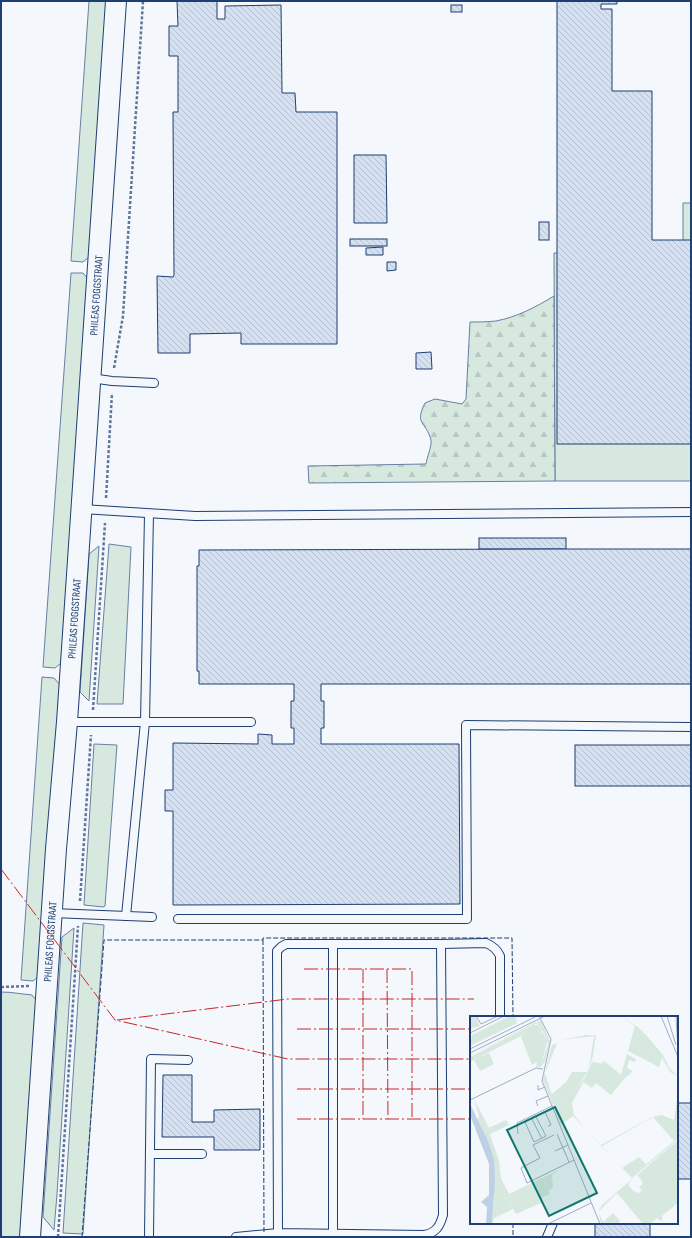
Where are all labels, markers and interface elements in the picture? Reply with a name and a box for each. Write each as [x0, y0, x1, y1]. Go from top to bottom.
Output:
street label: PHILEAS FOGGSTRAAT [87, 254, 106, 336]
street label: PHILEAS FOGGSTRAAT [65, 577, 84, 659]
street label: PHILEAS FOGGSTRAAT [41, 901, 60, 982]
inset map [470, 1016, 678, 1224]

